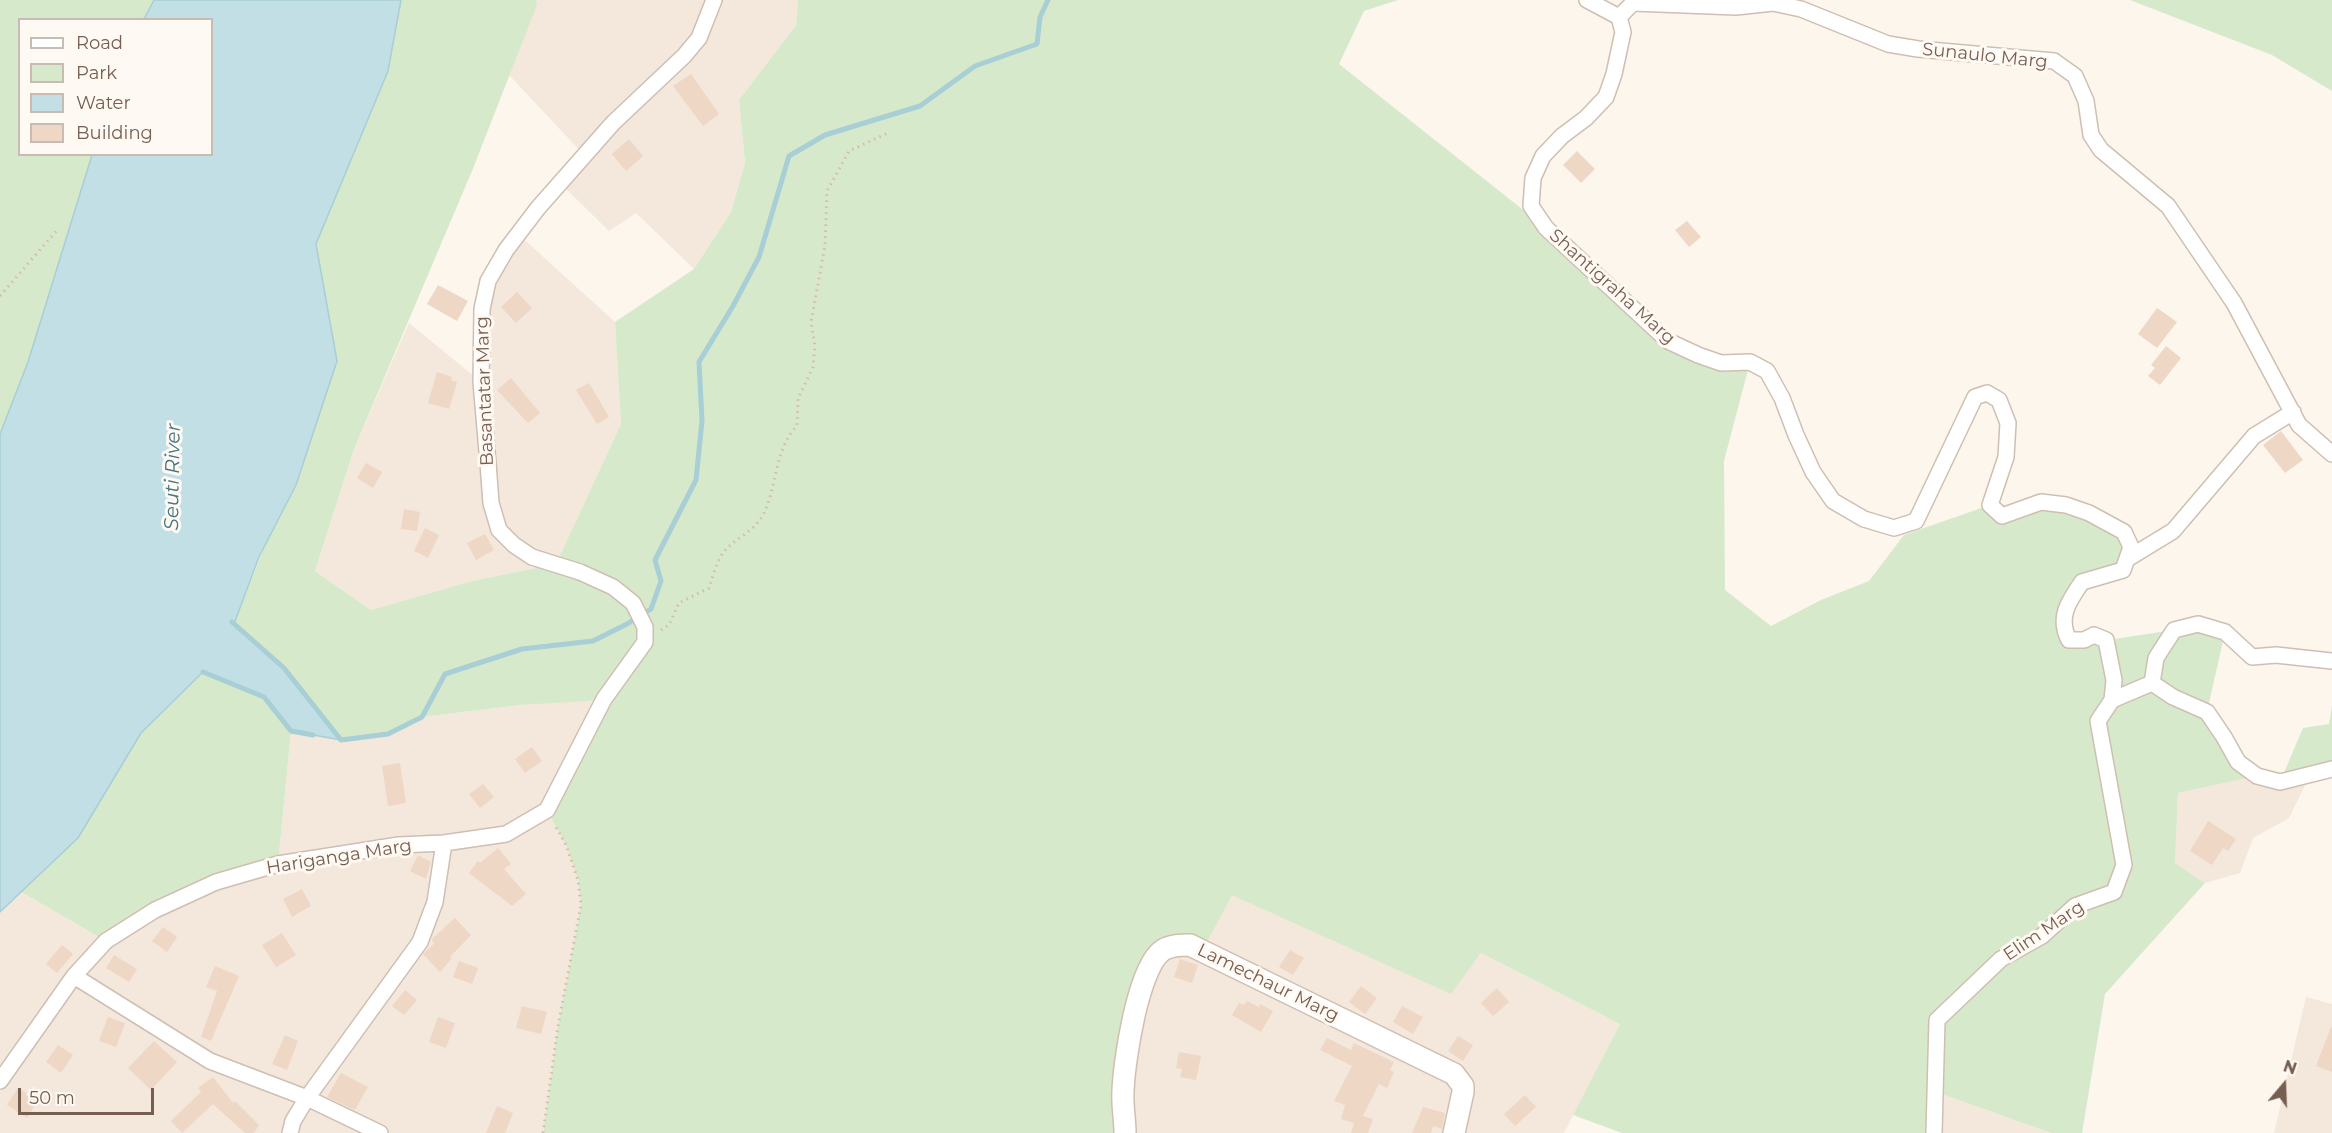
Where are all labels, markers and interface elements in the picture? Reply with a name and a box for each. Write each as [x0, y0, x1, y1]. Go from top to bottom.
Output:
legend [18, 18, 213, 156]
text: Road [76, 32, 123, 54]
street label: Sunaulo Marg [1921, 39, 2049, 73]
text: Park [76, 62, 117, 84]
text: Water [76, 92, 131, 114]
text: Building [76, 122, 153, 144]
street label: Shantigraha Marg [1544, 225, 1680, 349]
street label: Basantatar Marg [472, 316, 498, 466]
water label: Seuti River [160, 423, 186, 531]
street label: Hariganga Marg [265, 835, 413, 879]
street label: Elim Marg [2000, 896, 2088, 966]
street label: Lamechaur Marg [1194, 939, 1342, 1027]
north arrow [2254, 1055, 2314, 1115]
text: N [2281, 1056, 2299, 1079]
scale bar [21, 1076, 158, 1114]
text: 50 m [29, 1087, 75, 1109]

